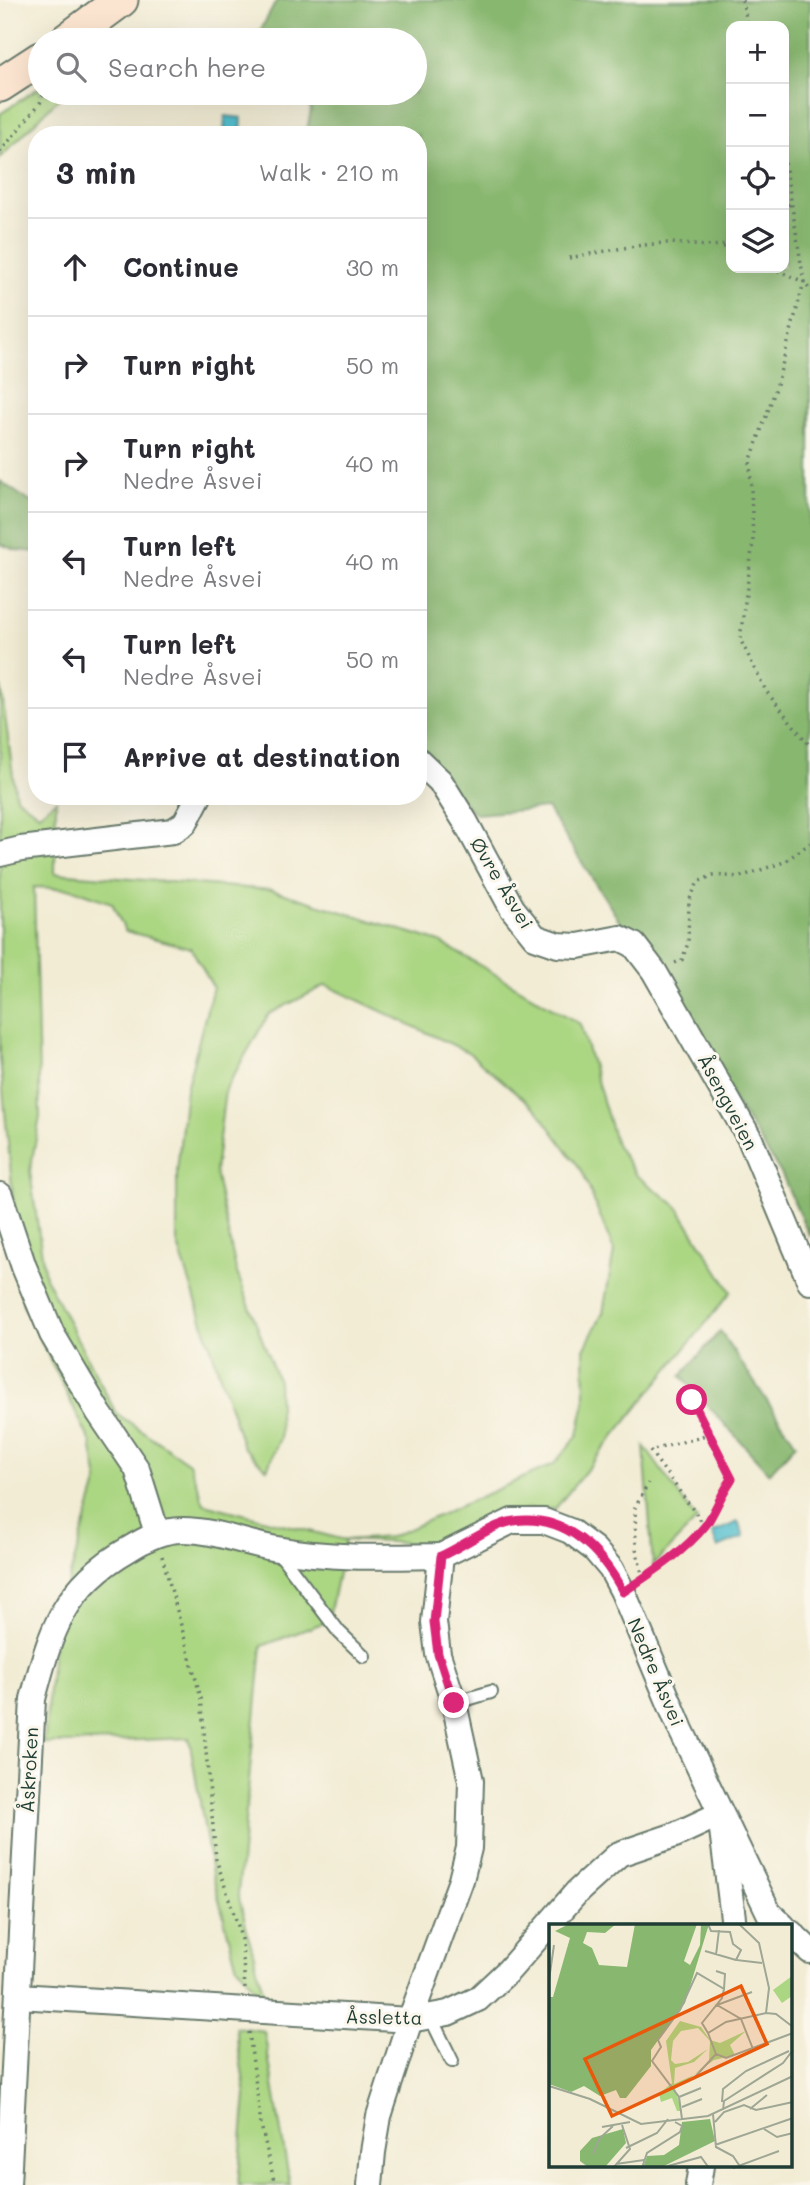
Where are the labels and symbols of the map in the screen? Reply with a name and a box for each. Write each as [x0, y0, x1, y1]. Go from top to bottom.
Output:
street label: Øvre Åsvei [465, 832, 540, 933]
street label: Åsengveien [693, 1049, 764, 1154]
route start [676, 1384, 707, 1415]
street label: Nedre Åsvei [622, 1614, 690, 1730]
route end [438, 1687, 469, 1718]
street label: Åskroken [14, 1727, 43, 1813]
inset map [549, 1924, 792, 2168]
street label: Åssletta [345, 2003, 423, 2030]

